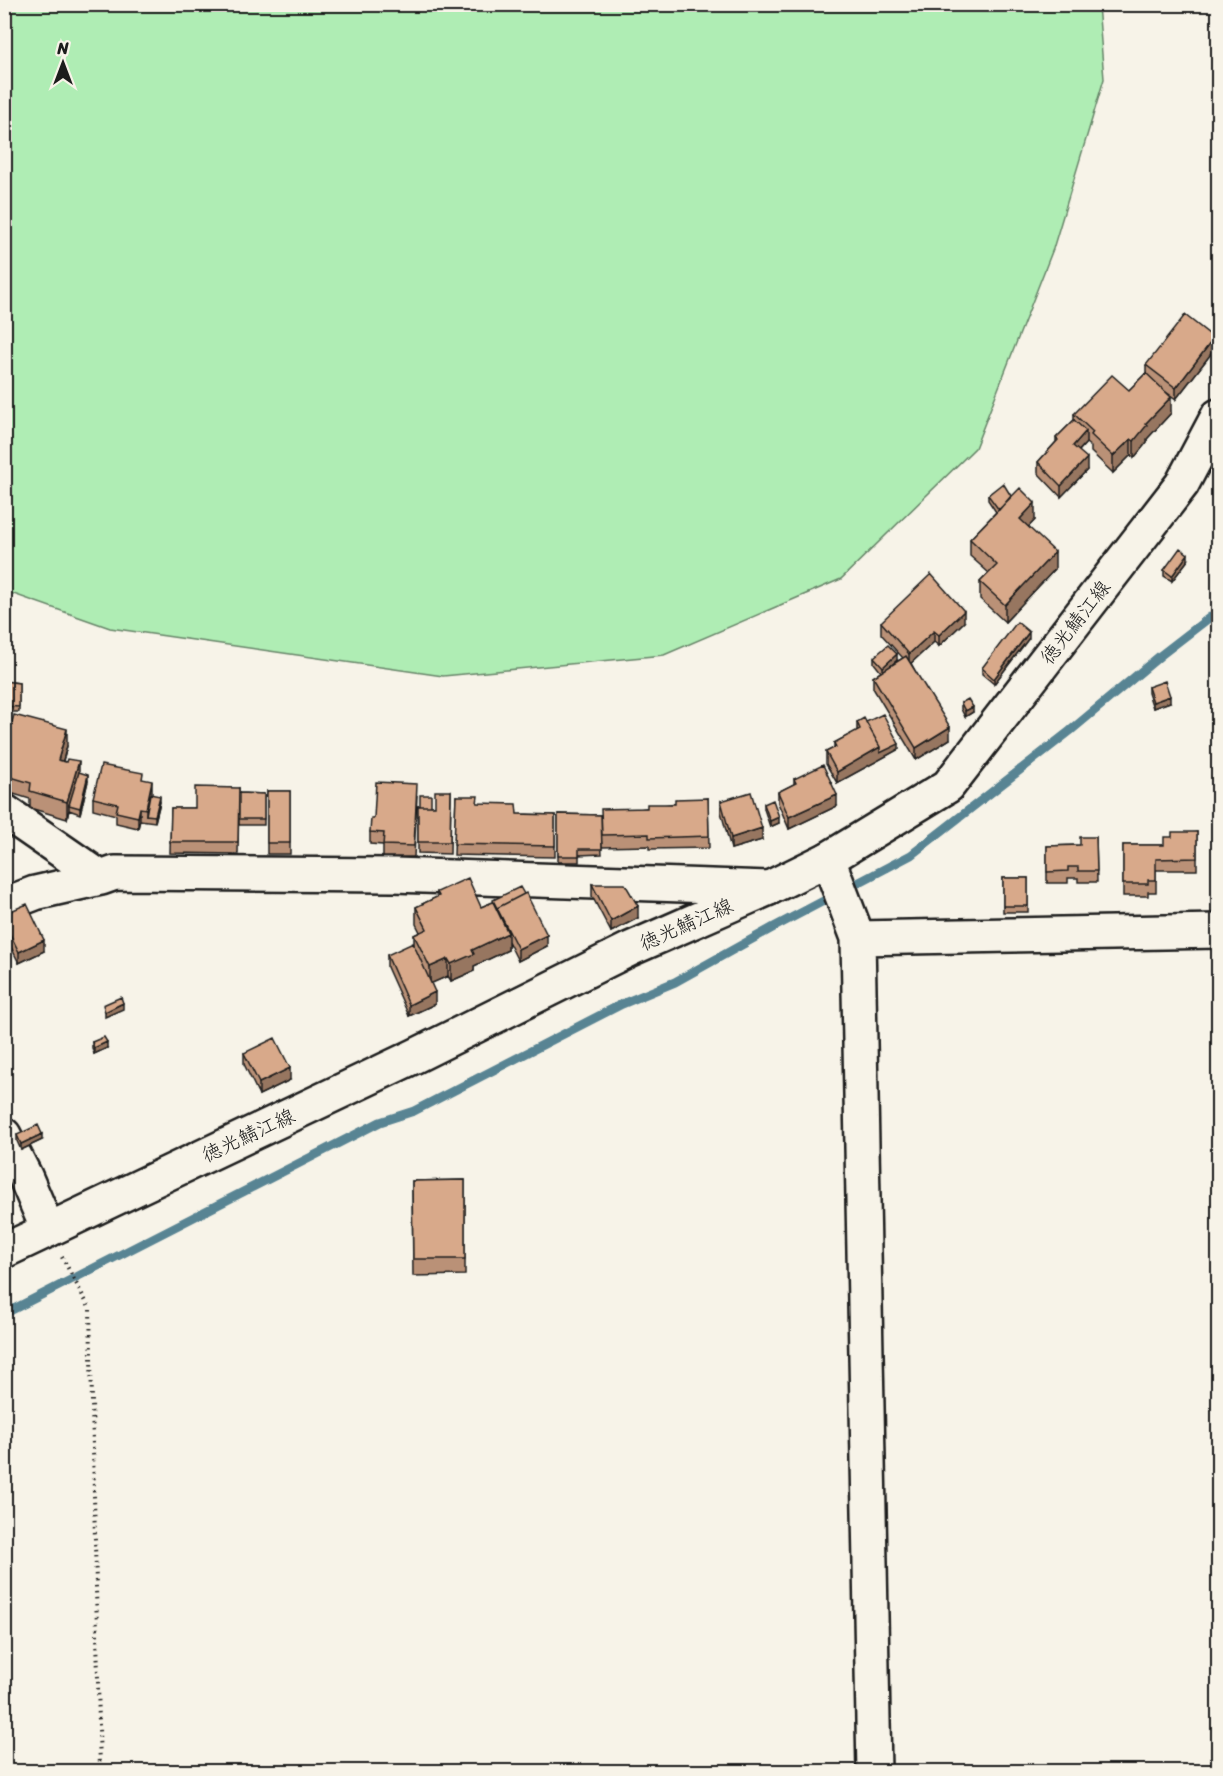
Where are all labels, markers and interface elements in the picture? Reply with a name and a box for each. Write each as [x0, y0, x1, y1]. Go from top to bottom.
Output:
north arrow [33, 33, 93, 93]
text: N [56, 34, 69, 63]
street label: 徳光鯖江線 [1031, 572, 1120, 672]
street label: 徳光鯖江線 [633, 888, 739, 961]
street label: 徳光鯖江線 [196, 1098, 301, 1172]

